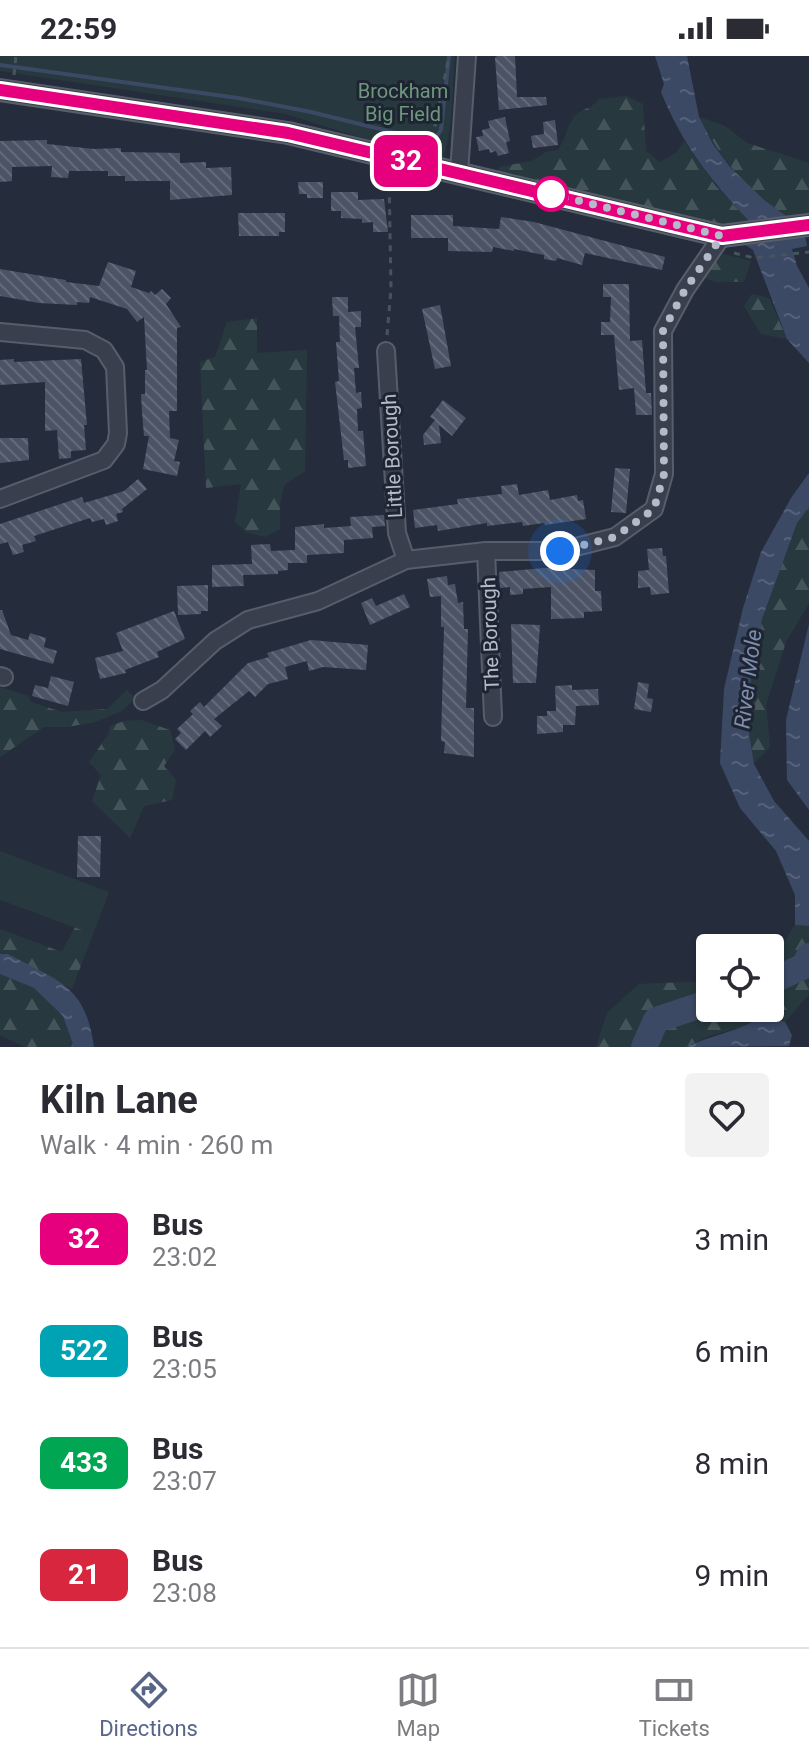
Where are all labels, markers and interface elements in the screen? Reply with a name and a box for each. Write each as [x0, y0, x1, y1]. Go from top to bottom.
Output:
text: 22:59 [40, 11, 117, 46]
park label: Brockham Big Field [358, 79, 448, 126]
line badge: 32 [370, 135, 442, 187]
text: 32 [390, 144, 422, 177]
unlabelled marker [534, 177, 568, 211]
street label: Little Borough [377, 393, 407, 519]
your location [540, 531, 580, 571]
street label: The Borough [476, 577, 504, 691]
water label: River Mole [730, 628, 766, 730]
map controls [696, 934, 784, 1022]
button: locate [696, 934, 784, 1022]
button: heart [685, 1073, 769, 1157]
text: Kiln Lane [40, 1078, 198, 1122]
text: Walk · 4 min · 260 m [40, 1130, 273, 1160]
text: Bus [152, 1207, 203, 1242]
text: 32 [68, 1222, 100, 1255]
text: 3 min [695, 1222, 769, 1257]
text: 23:02 [152, 1242, 217, 1272]
text: Bus [152, 1319, 203, 1354]
text: 522 [60, 1334, 108, 1367]
text: 6 min [695, 1334, 769, 1369]
text: 23:05 [152, 1354, 217, 1384]
text: Bus [152, 1431, 203, 1466]
text: 433 [60, 1446, 108, 1479]
text: 8 min [695, 1446, 769, 1481]
text: 23:07 [152, 1466, 217, 1496]
text: Bus [152, 1543, 203, 1578]
text: 21 [68, 1558, 100, 1591]
text: 9 min [695, 1558, 769, 1593]
text: 23:08 [152, 1578, 217, 1608]
tab: Directions [99, 1668, 198, 1741]
tab: Map [396, 1668, 440, 1741]
tab: Tickets [639, 1668, 710, 1741]

